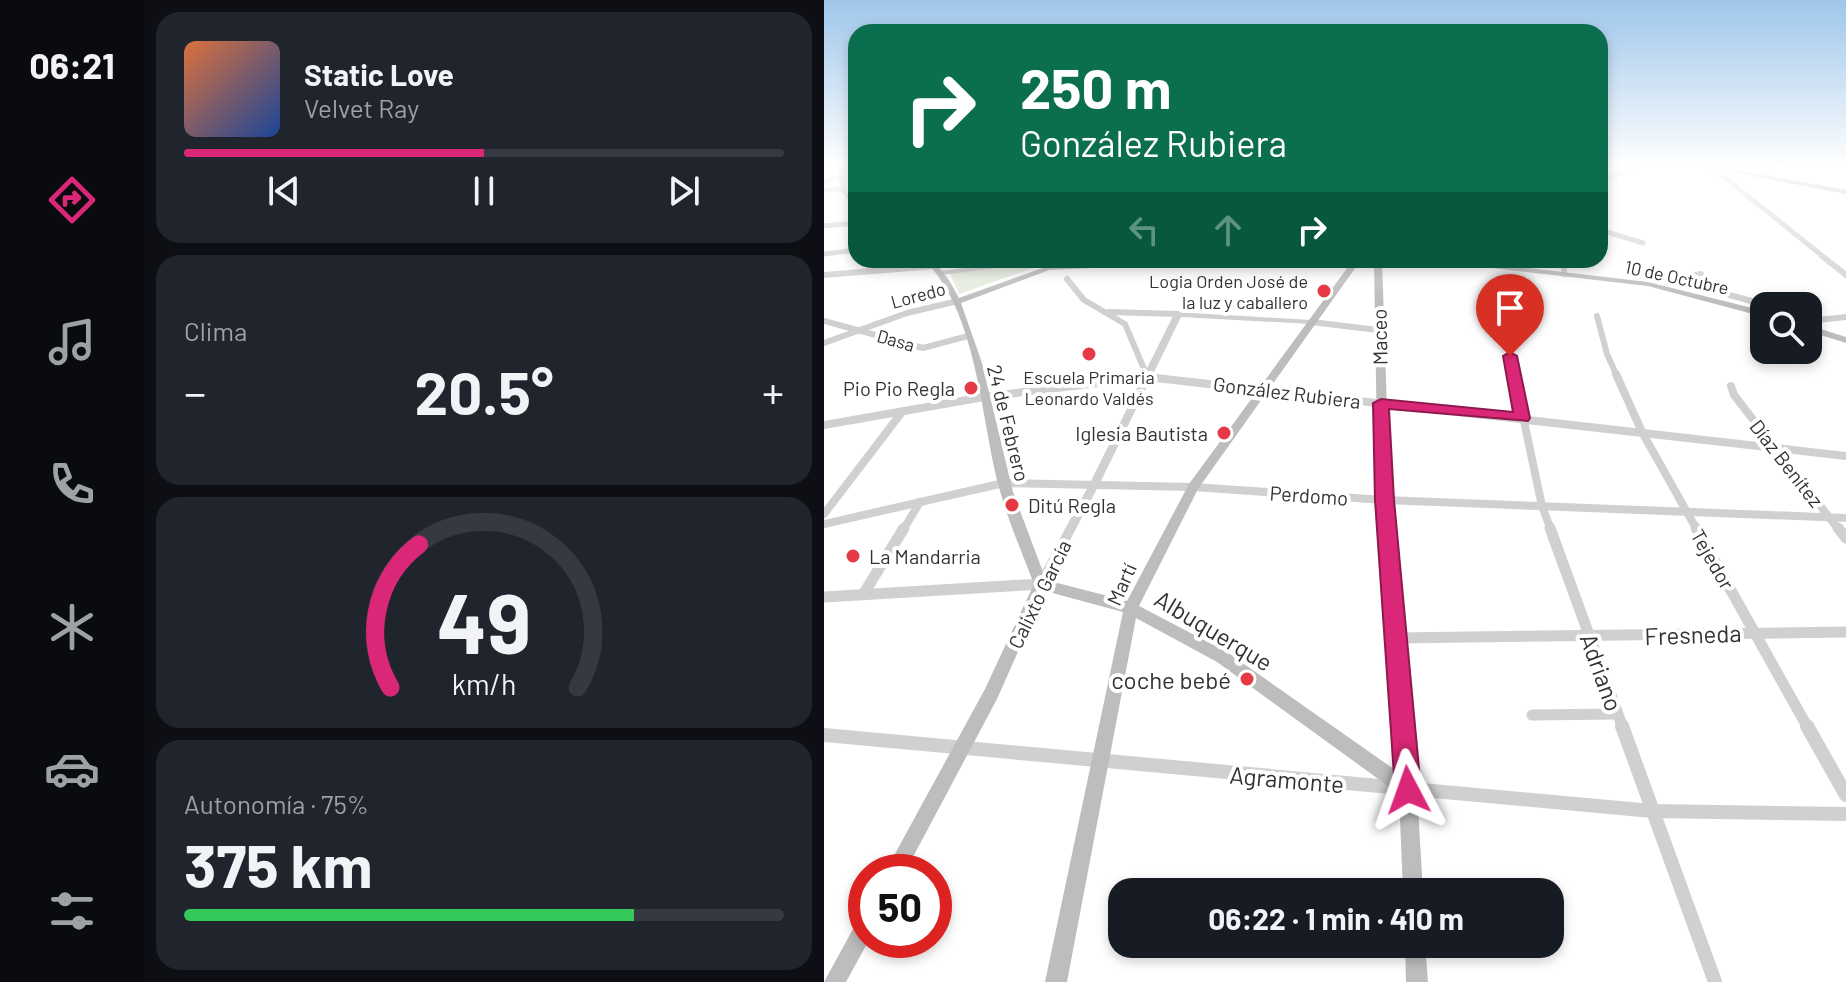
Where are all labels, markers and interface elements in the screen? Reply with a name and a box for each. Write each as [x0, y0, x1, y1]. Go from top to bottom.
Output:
text: 06:21 [29, 43, 115, 86]
text: 250 m [1020, 53, 1171, 120]
text: Static Love [304, 56, 454, 92]
icon: right [888, 56, 992, 160]
text: Velvet Ray [304, 92, 419, 123]
text: González Rubiera [1020, 121, 1287, 164]
icon: previous [262, 169, 306, 213]
icon: pause [462, 169, 506, 213]
icon: next [662, 169, 706, 213]
icon: directions [44, 172, 100, 228]
icon: left [1122, 208, 1166, 252]
icon: ahead [1206, 208, 1250, 252]
icon: right [1290, 208, 1334, 252]
street label: 10 de Octubre [1623, 255, 1731, 299]
place label: Logia Orden José de la luz y caballero [1149, 270, 1308, 313]
pin [1476, 274, 1544, 356]
street label: Loredo [888, 277, 948, 313]
marker: Logia Orden José de la luz y caballero [1315, 282, 1333, 300]
icon: arrive [1488, 286, 1532, 330]
map controls [1750, 292, 1822, 364]
button: search [1750, 292, 1822, 364]
street label: Maceo [1367, 309, 1391, 365]
icon: music [44, 314, 100, 370]
text: Clima [184, 315, 247, 346]
street label: Dasa [875, 324, 917, 356]
marker: Escuela Primaria Leonardo Valdés [1080, 345, 1098, 363]
text: 20.5° [415, 355, 553, 427]
street label: 24 de Febrero [983, 362, 1035, 484]
text: − [184, 365, 206, 418]
text: + [762, 365, 784, 418]
place label: Escuela Primaria Leonardo Valdés [1023, 366, 1155, 409]
street label: González Rubiera [1212, 371, 1362, 413]
place label: Pio Pio Regla [843, 376, 955, 400]
marker: Pio Pio Regla [962, 379, 980, 397]
street label: Díaz Benítez [1745, 414, 1829, 512]
place label: Iglesia Bautista [1075, 421, 1208, 445]
marker: Iglesia Bautista [1215, 424, 1233, 442]
icon: phone [44, 456, 100, 512]
street label: Perdomo [1269, 480, 1349, 510]
place label: Ditú Regla [1028, 493, 1116, 517]
marker: Ditú Regla [1003, 496, 1021, 514]
street label: Tejedor [1686, 525, 1740, 593]
street label: Calixto García [1002, 536, 1076, 652]
place label: La Mandarria [869, 544, 981, 568]
marker: La Mandarria [844, 547, 862, 565]
street label: Martí [1101, 559, 1141, 609]
text: 49 [437, 571, 531, 671]
street label: Albuquerque [1150, 583, 1278, 677]
icon: climate [44, 599, 100, 655]
street label: Fresneda [1644, 618, 1742, 650]
street label: Adriano [1575, 629, 1629, 715]
place label: coche bebé [1111, 665, 1231, 694]
text: km/h [452, 666, 516, 701]
marker: coche bebé [1238, 670, 1256, 688]
icon: car [44, 741, 100, 797]
position arrow [1366, 748, 1450, 832]
street label: Agramonte [1229, 760, 1345, 798]
text: Autonomía · 75% [184, 788, 369, 819]
text: 375 km [184, 828, 373, 900]
speed limit sign: 50 [848, 854, 952, 958]
icon: filters [44, 883, 100, 939]
text: 06:22 · 1 min · 410 m [1208, 900, 1464, 936]

